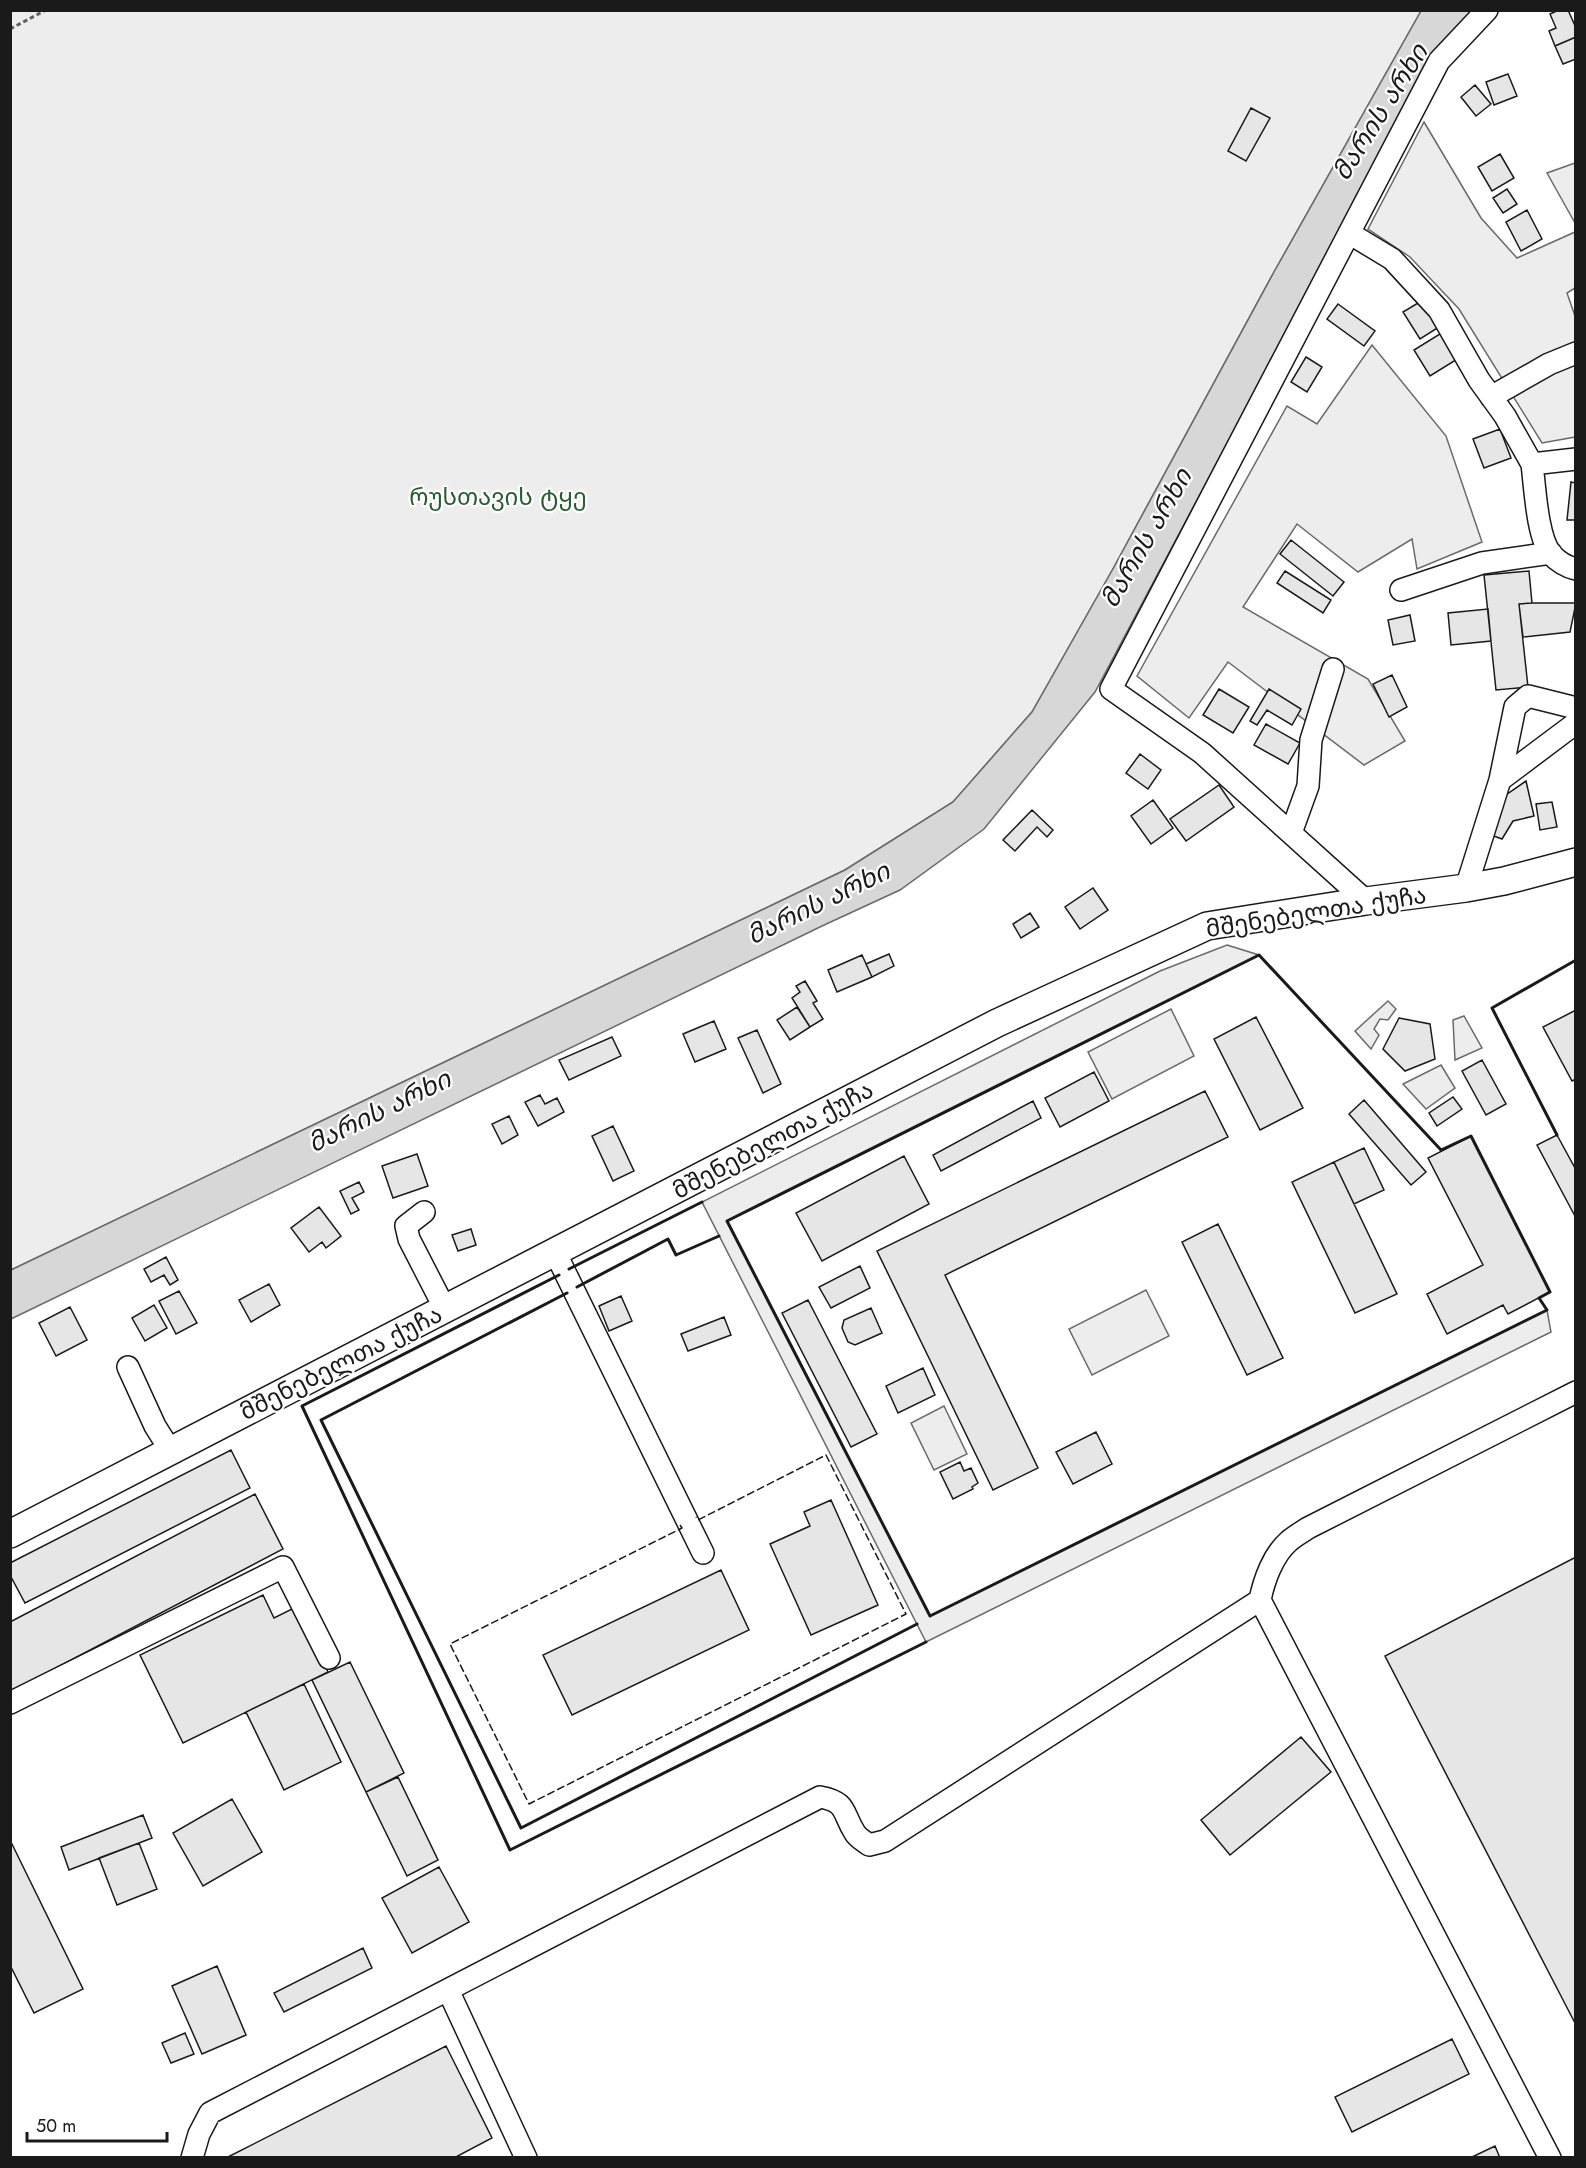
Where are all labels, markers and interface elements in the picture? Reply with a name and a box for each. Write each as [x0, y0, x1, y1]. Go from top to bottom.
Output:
water label: მარის არხი [1323, 35, 1438, 188]
water label: მარის არხი [1091, 460, 1202, 615]
park label: რუსთავის ტყე [409, 479, 587, 514]
water label: მარის არხი [740, 851, 897, 954]
street label: მშენებელთა ქუჩა [1203, 877, 1429, 946]
water label: მარის არხი [301, 1059, 458, 1162]
street label: მშენებელთა ქუჩა [666, 1072, 879, 1207]
street label: მშენებელთა ქუჩა [233, 1296, 448, 1429]
scale bar [27, 2105, 166, 2143]
text: 50 m [36, 2113, 76, 2139]

